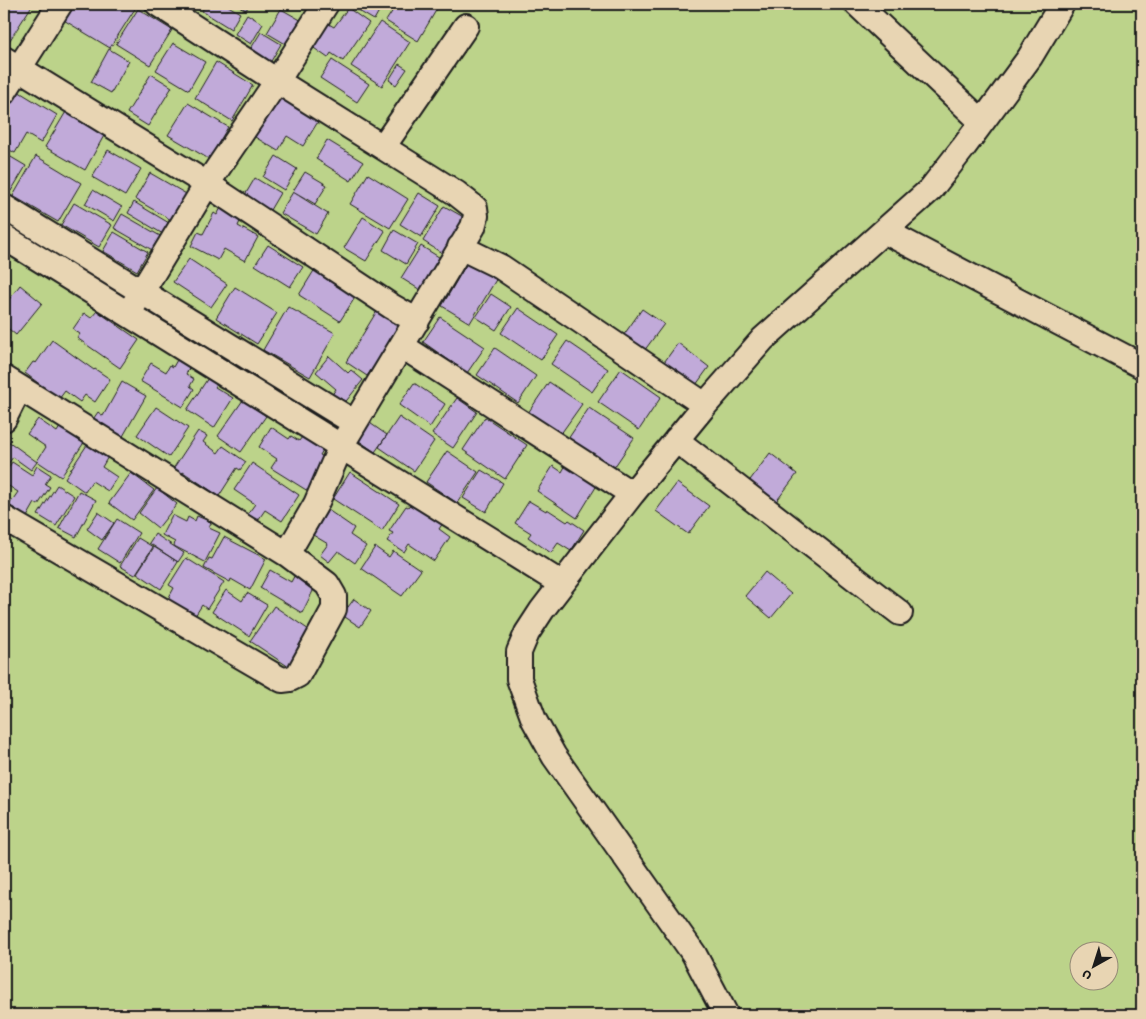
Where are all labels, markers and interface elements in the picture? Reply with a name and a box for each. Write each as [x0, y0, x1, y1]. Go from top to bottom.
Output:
north arrow [1068, 942, 1118, 992]
text: U [1079, 965, 1096, 983]

